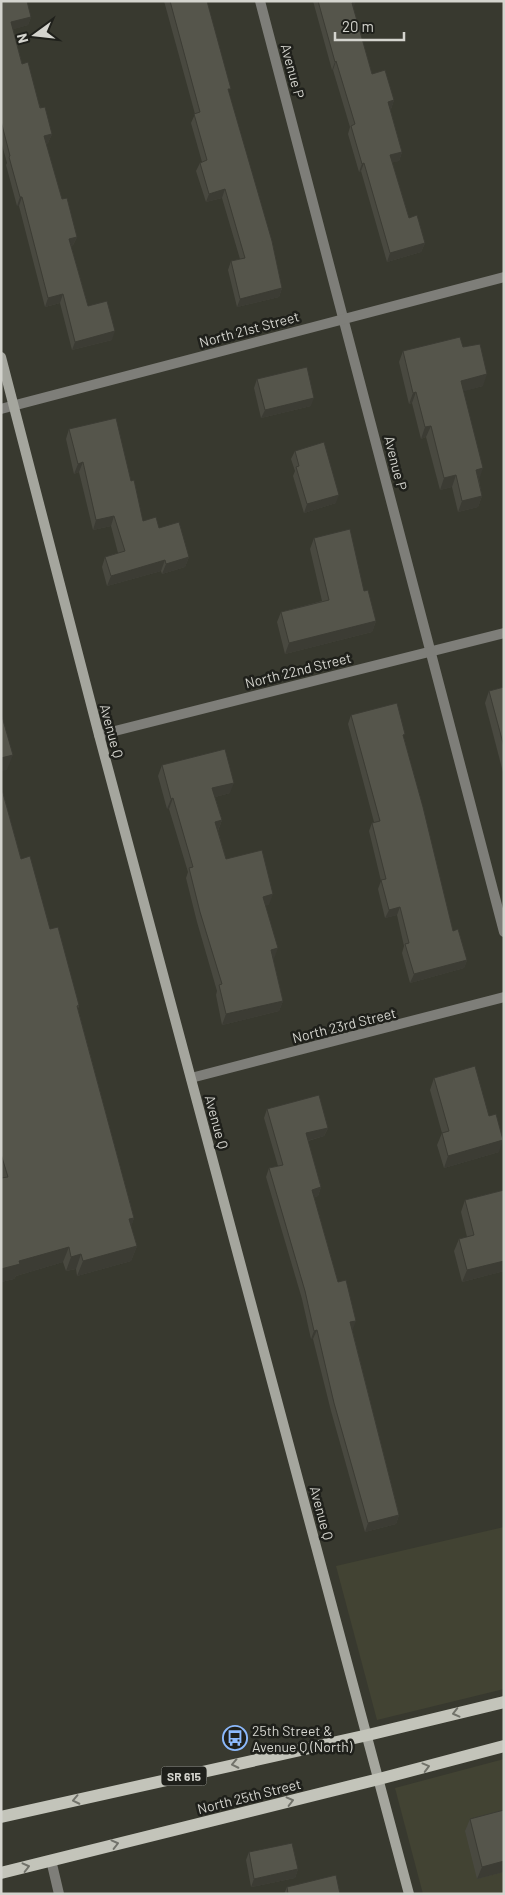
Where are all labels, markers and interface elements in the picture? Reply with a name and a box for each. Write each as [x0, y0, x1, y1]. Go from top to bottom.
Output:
north arrow [10, 10, 60, 60]
scale bar [335, 10, 404, 42]
text: 20 m [342, 17, 374, 35]
text: N [13, 32, 31, 45]
street label: Avenue P [278, 42, 308, 100]
street label: North 21st Street [197, 307, 301, 351]
street label: Avenue P [381, 434, 411, 492]
street label: North 22nd Street [243, 649, 353, 691]
street label: Avenue Q [97, 702, 127, 760]
street label: North 23rd Street [290, 1004, 398, 1046]
street label: Avenue Q [202, 1093, 232, 1151]
street label: Avenue Q [307, 1484, 337, 1542]
one-way arrow [452, 1707, 461, 1718]
place label: 25th Street & Avenue Q (North) [252, 1722, 353, 1755]
bus stop icon: 25th Street & Avenue Q (North) [222, 1725, 248, 1751]
one-way arrow [230, 1759, 239, 1769]
one-way arrow [421, 1762, 430, 1773]
road number: SR 615 [162, 1766, 206, 1785]
street label: North 25th Street [195, 1775, 303, 1817]
one-way arrow [71, 1794, 80, 1804]
one-way arrow [285, 1796, 294, 1807]
one-way arrow [111, 1839, 120, 1850]
one-way arrow [22, 1862, 30, 1872]

